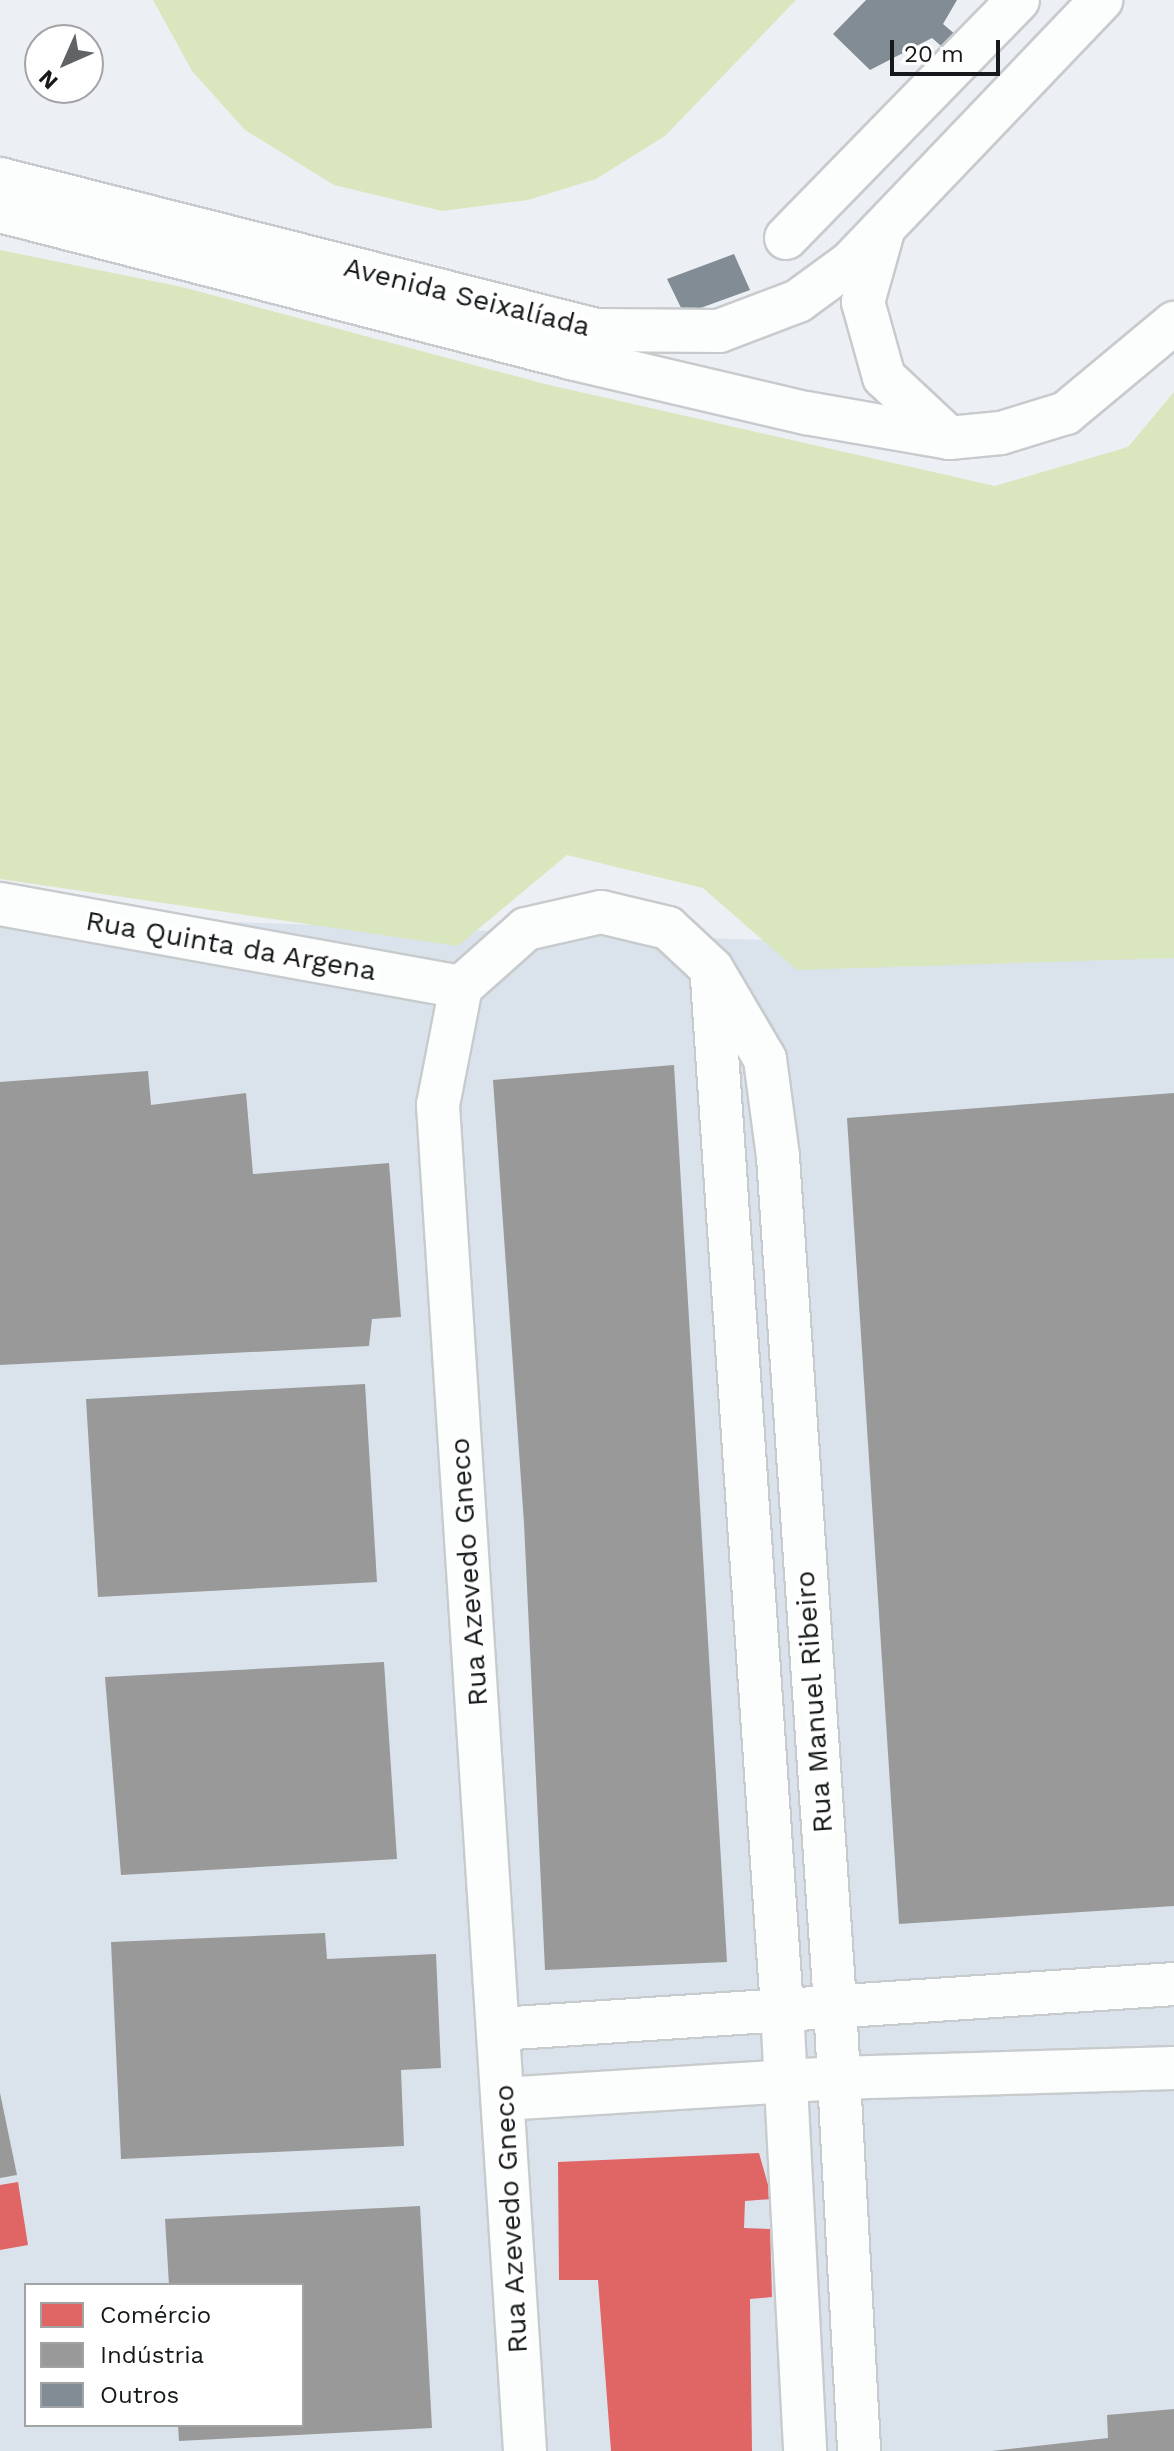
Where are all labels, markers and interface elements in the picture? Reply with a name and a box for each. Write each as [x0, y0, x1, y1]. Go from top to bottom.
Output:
north arrow [24, 24, 104, 104]
scale bar [894, 24, 1004, 74]
text: 20 m [904, 40, 964, 68]
text: N [33, 65, 63, 95]
street label: Avenida Seixalíada [340, 250, 594, 344]
street label: Rua Quinta da Argena [82, 904, 380, 988]
street label: Rua Azevedo Gneco [443, 1436, 495, 1708]
street label: Rua Manuel Ribeiro [788, 1569, 840, 1835]
street label: Rua Azevedo Gneco [487, 2083, 535, 2355]
legend [24, 2283, 304, 2427]
text: Comércio [100, 2301, 211, 2329]
text: Indústria [100, 2341, 204, 2369]
text: Outros [100, 2381, 179, 2409]

